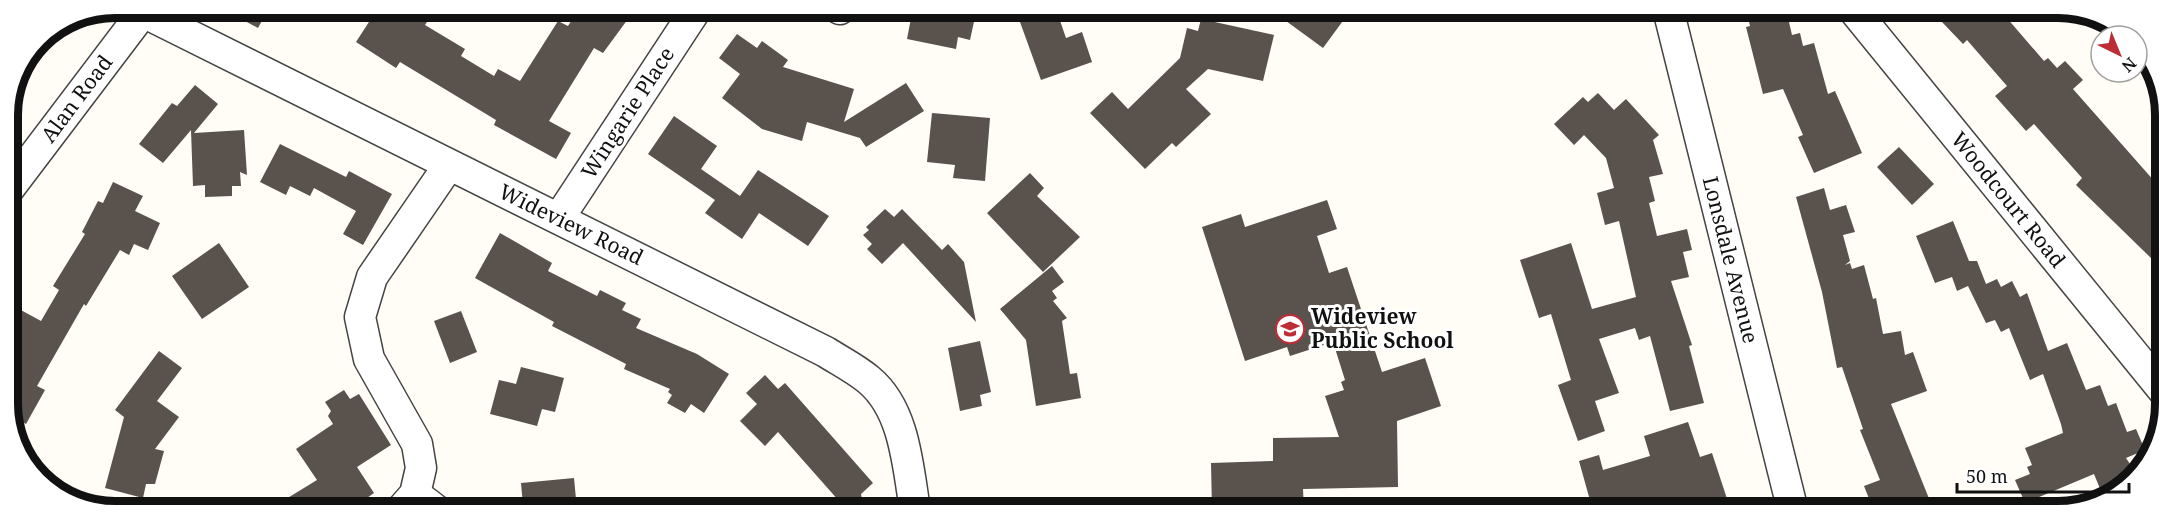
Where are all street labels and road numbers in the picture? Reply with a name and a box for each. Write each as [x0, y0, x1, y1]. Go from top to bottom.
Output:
street label: Wingarie Place [574, 41, 680, 184]
street label: Alan Road [34, 49, 118, 148]
street label: Woodcourt Road [1945, 126, 2072, 273]
street label: Lonsdale Avenue [1697, 173, 1765, 346]
street label: Wideview Road [495, 177, 648, 271]

